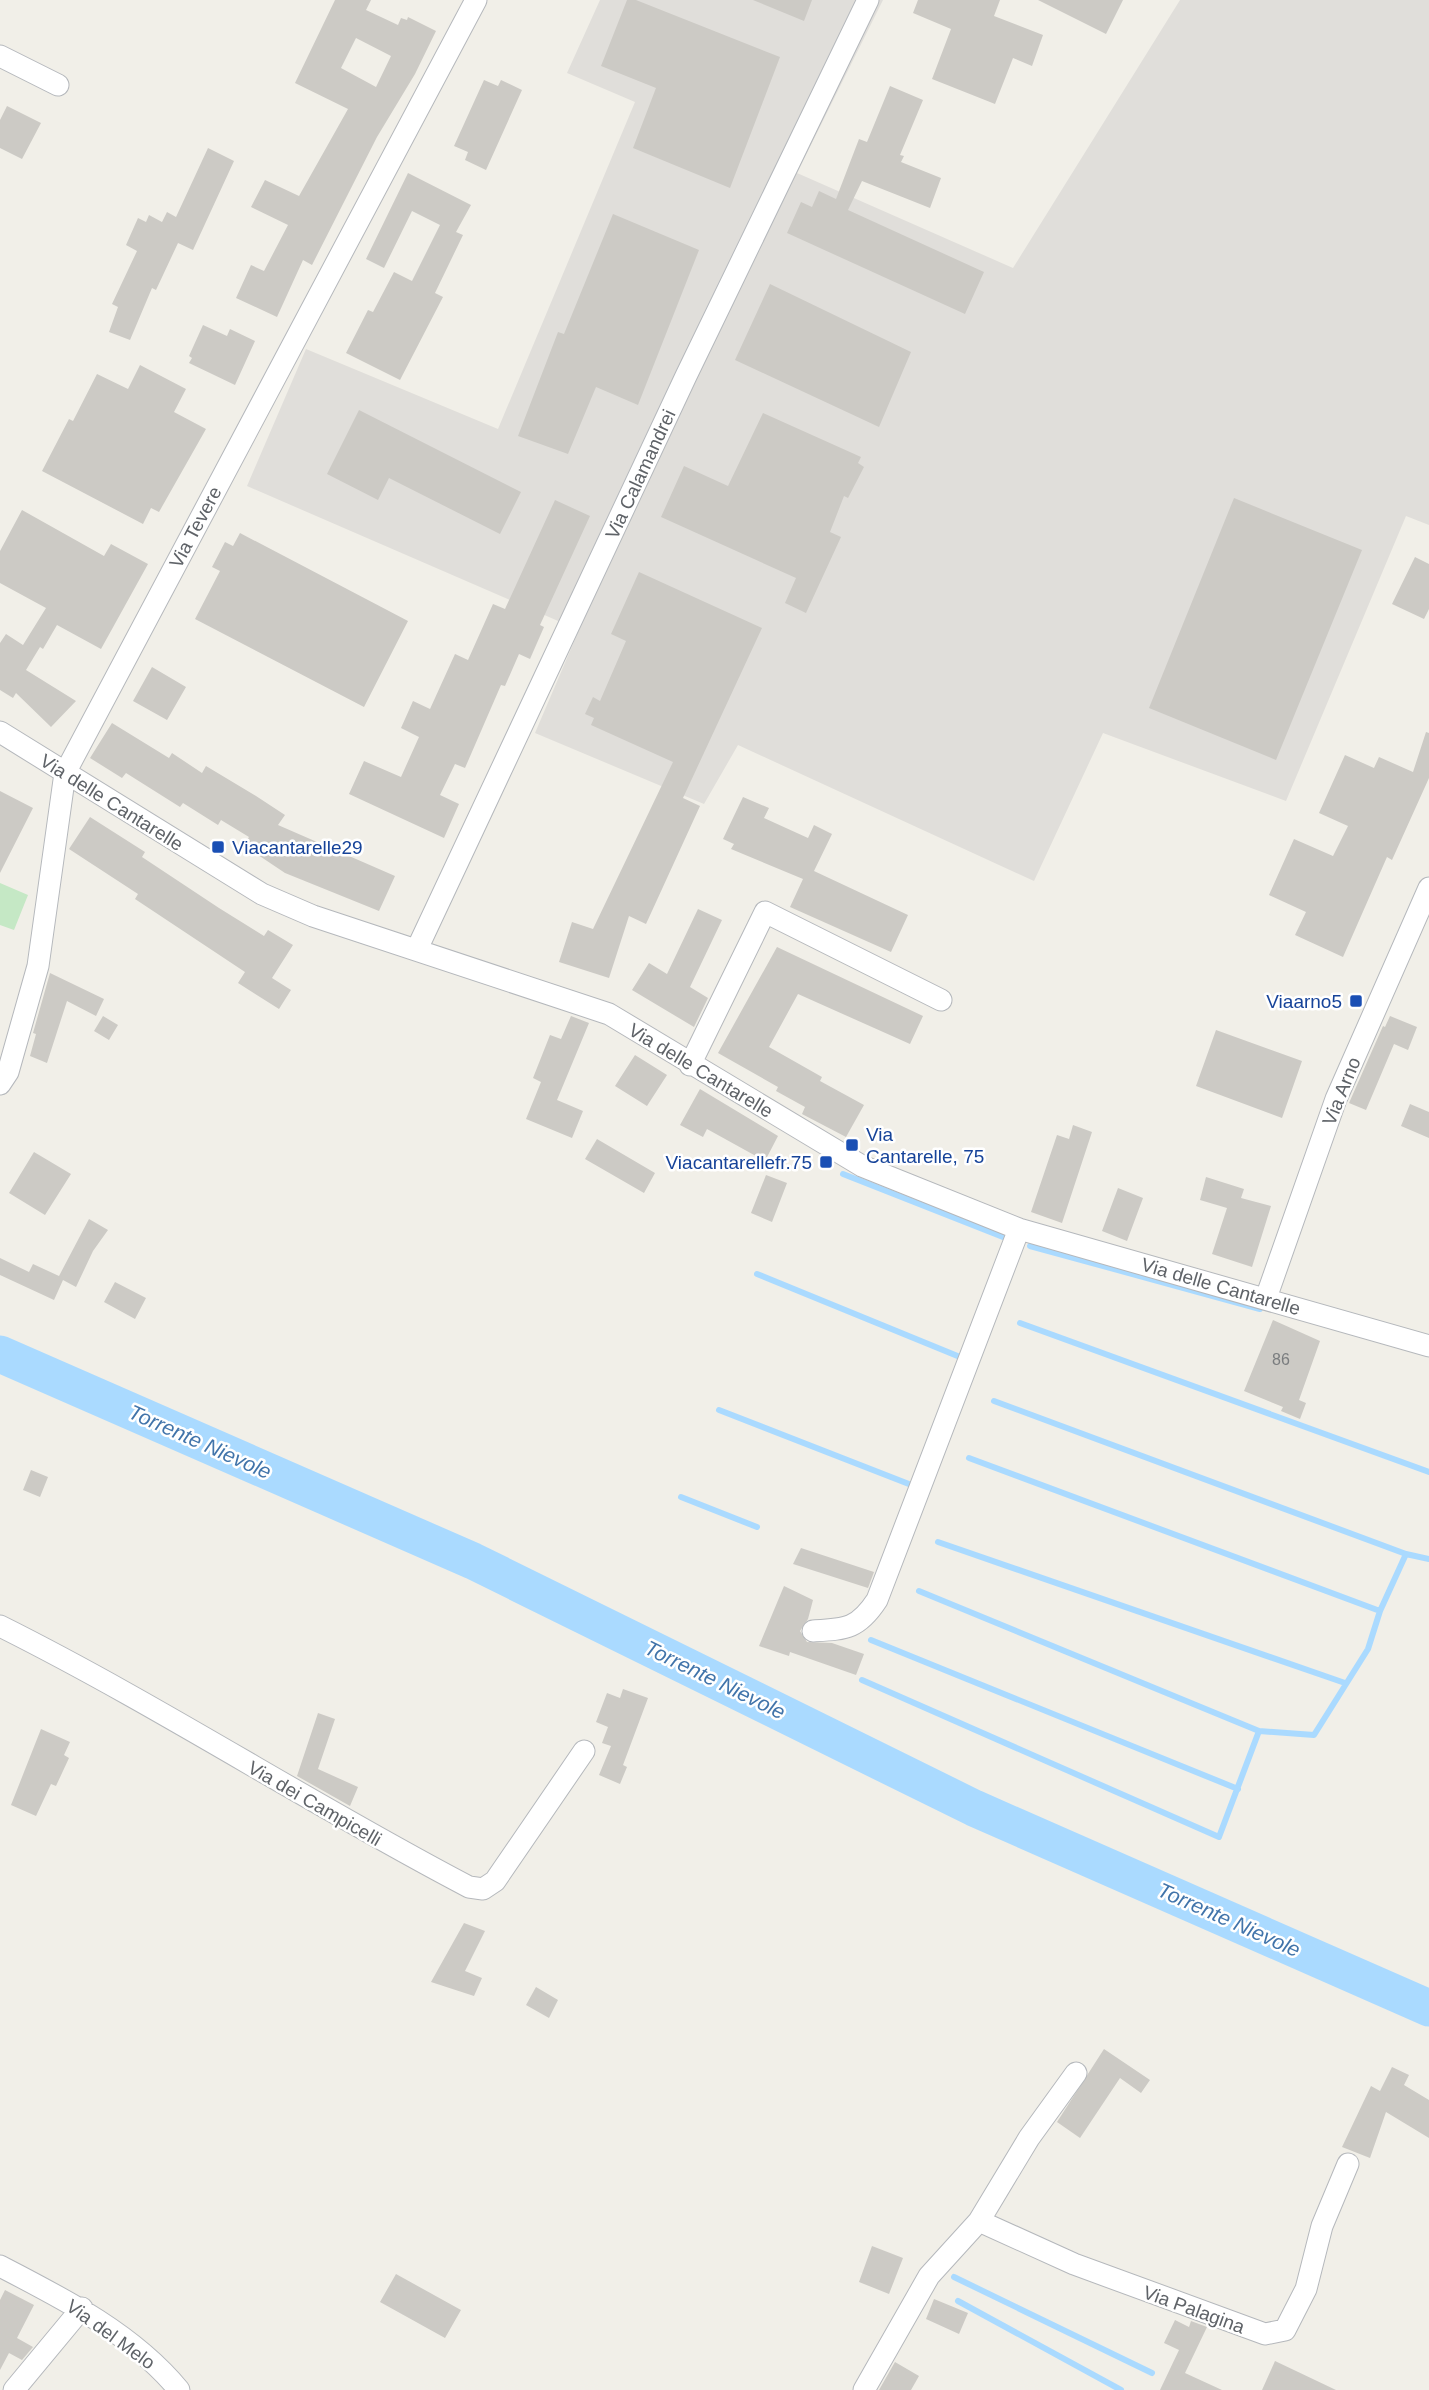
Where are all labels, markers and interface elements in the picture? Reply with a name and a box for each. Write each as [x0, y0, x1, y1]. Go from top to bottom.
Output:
street label: Via Calamandrei [601, 406, 680, 542]
street label: Via Tevere [165, 483, 226, 571]
street label: Via delle Cantarelle [36, 750, 187, 855]
place label: Viacantarelle29 [232, 837, 363, 858]
marker: Viacantarelle29 [210, 839, 226, 855]
place label: Viaarno5 [1266, 991, 1342, 1012]
marker: Viaarno5 [1348, 993, 1364, 1009]
street label: Via delle Cantarelle [625, 1019, 777, 1122]
street label: Via Arno [1318, 1054, 1365, 1128]
place label: Via Cantarelle, 75 [866, 1124, 984, 1167]
marker: Via Cantarelle, 75 [844, 1137, 860, 1153]
place label: Viacantarellefr.75 [666, 1152, 812, 1173]
marker: Viacantarellefr.75 [818, 1154, 834, 1170]
street label: Via delle Cantarelle [1139, 1254, 1303, 1319]
house number: 86 [1272, 1351, 1290, 1368]
water label: Torrente Nievole [125, 1400, 275, 1483]
water label: Torrente Nievole [641, 1636, 789, 1723]
street label: Via dei Campicelli [244, 1757, 385, 1850]
water label: Torrente Nievole [1154, 1878, 1304, 1961]
street label: Via Palagina [1140, 2281, 1248, 2338]
street label: Via del Melo [62, 2295, 159, 2374]

